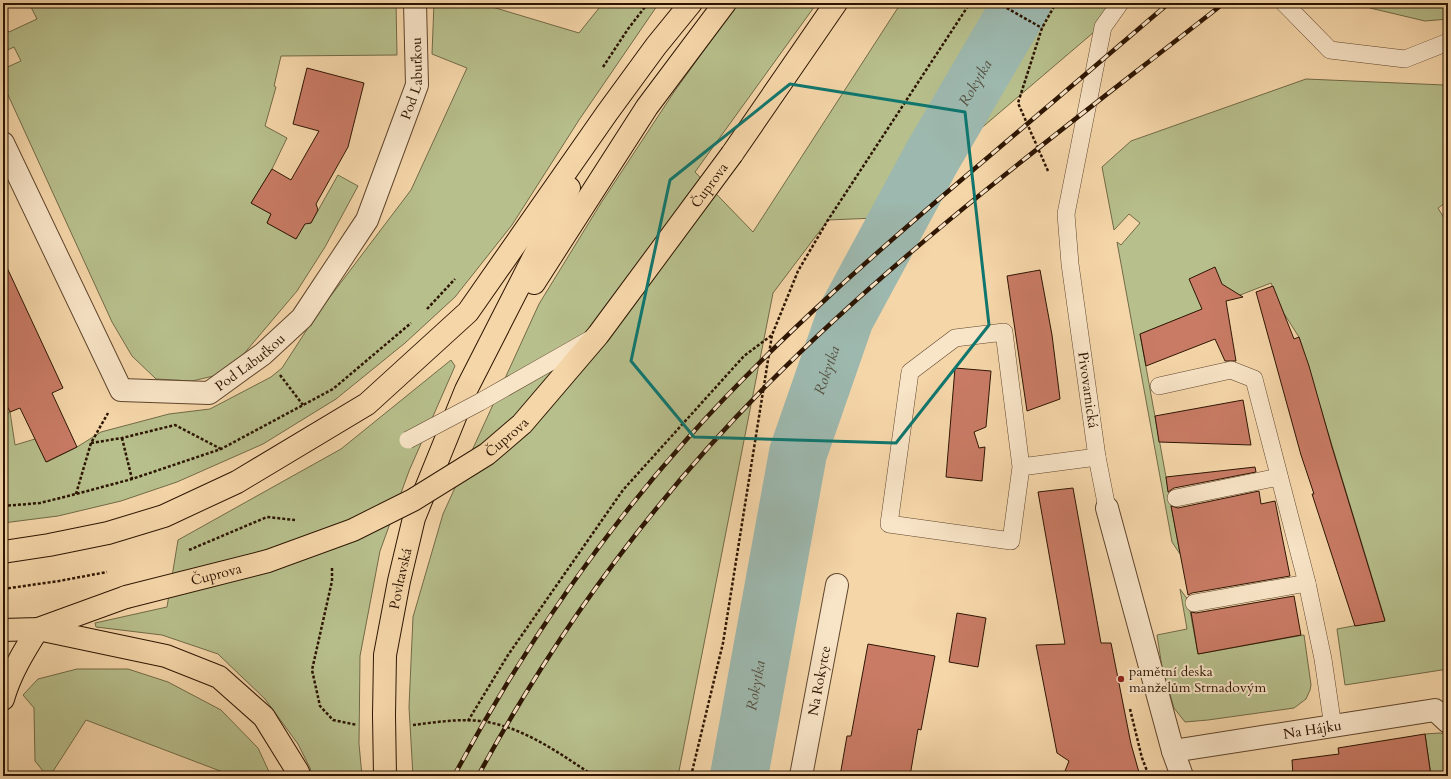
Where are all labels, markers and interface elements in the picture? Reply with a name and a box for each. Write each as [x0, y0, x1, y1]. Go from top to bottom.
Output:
street label: Pod Labuťkou [396, 37, 427, 122]
water label: Rokytka [954, 56, 997, 110]
street label: Čuprova [686, 159, 732, 211]
street label: Pod Labuťkou [211, 329, 289, 395]
water label: Rokytka [809, 343, 845, 397]
street label: Pivovarnická [1073, 351, 1103, 429]
street label: Čuprova [481, 414, 533, 461]
street label: Povltavská [384, 546, 416, 611]
street label: Čuprova [189, 559, 244, 590]
street label: Na Rokytce [803, 644, 835, 717]
water label: Rokytka [741, 659, 770, 712]
place label: pamětní deska manželům Strnadovým [1129, 662, 1266, 697]
marker: pamětní deska manželům Strnadovým [1116, 674, 1126, 684]
street label: Na Hájku [1282, 715, 1343, 743]

